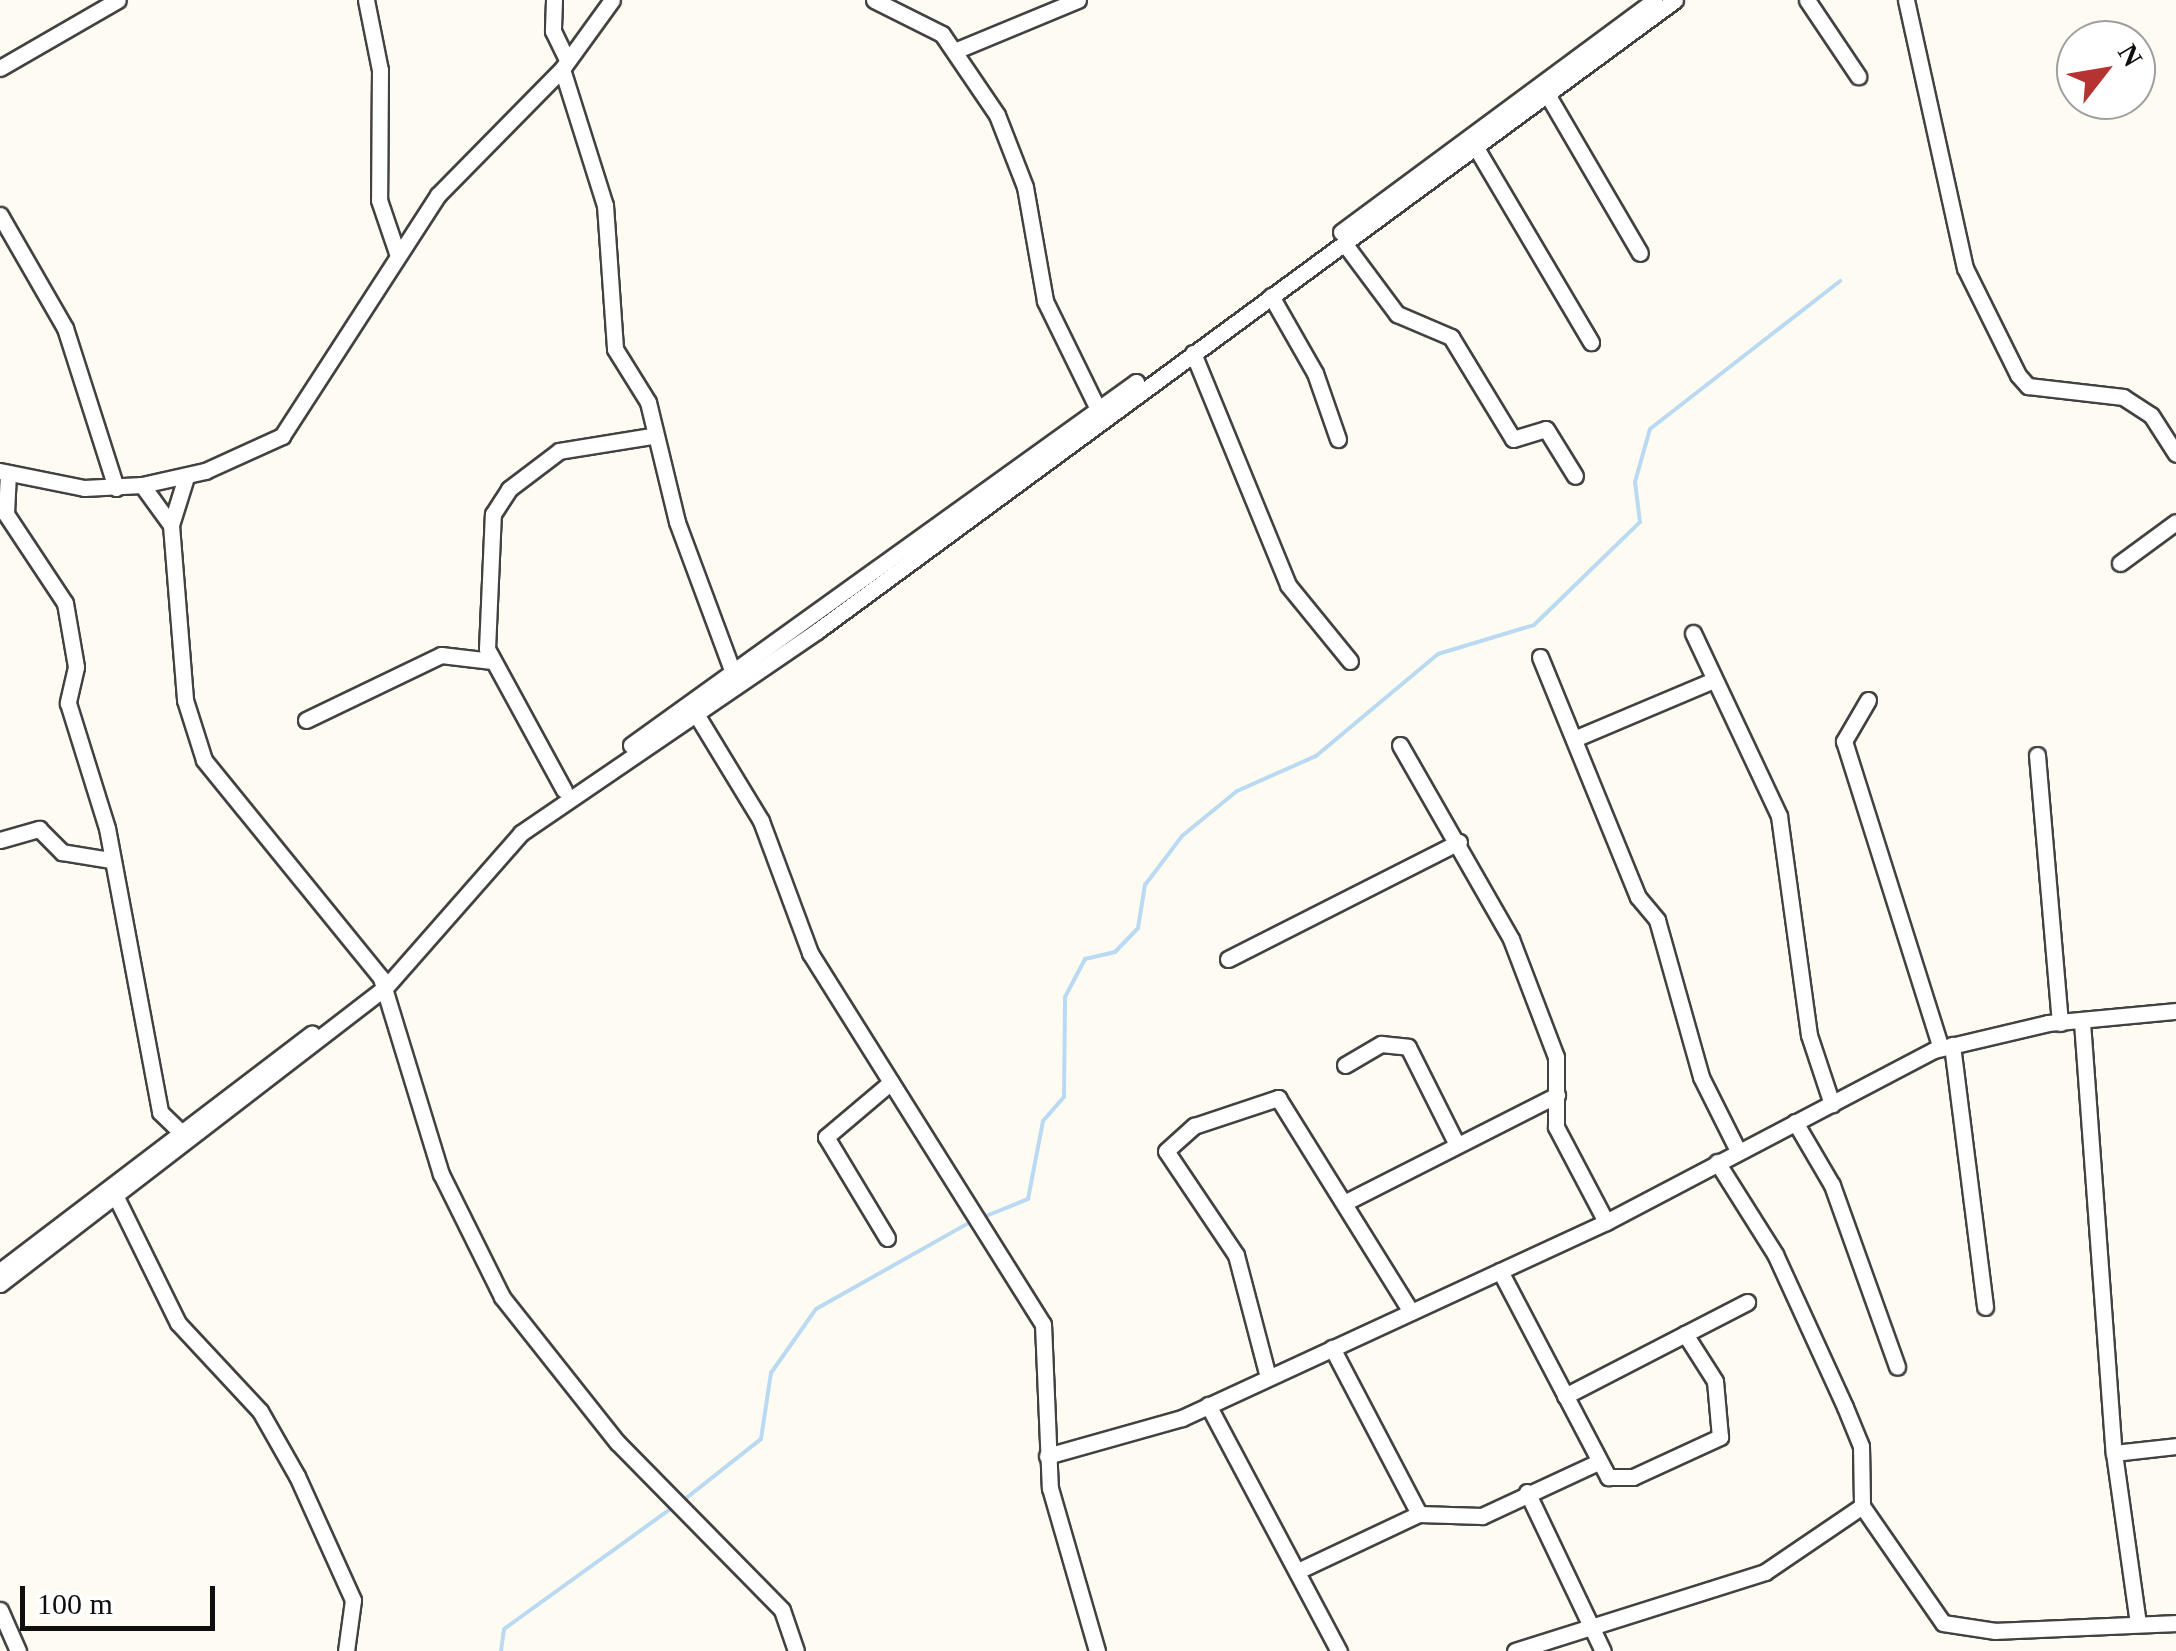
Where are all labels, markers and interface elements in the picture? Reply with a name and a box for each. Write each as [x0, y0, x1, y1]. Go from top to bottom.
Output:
north arrow [2056, 20, 2156, 120]
text: N [2112, 39, 2149, 72]
scale bar [25, 1566, 220, 1628]
text: 100 m [37, 1587, 113, 1620]

